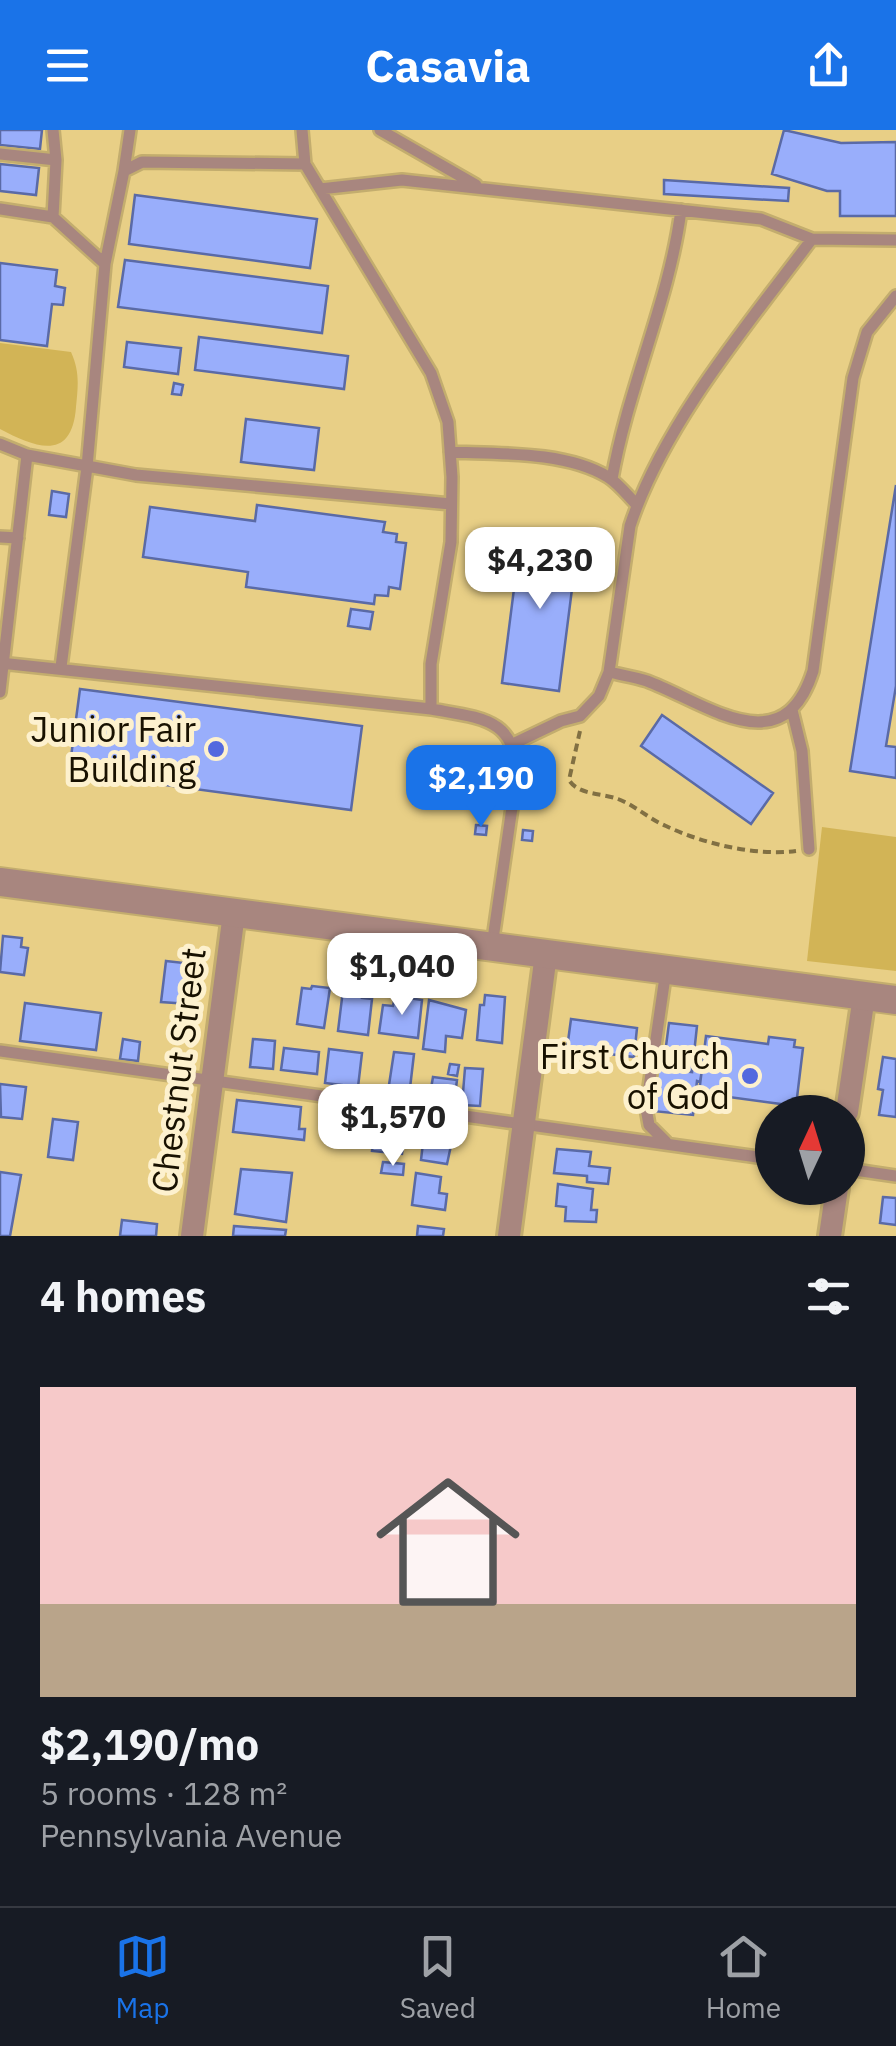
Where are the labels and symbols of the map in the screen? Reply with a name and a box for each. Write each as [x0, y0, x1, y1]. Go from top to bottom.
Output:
pin: $4,230 [459, 527, 621, 612]
place label: Junior Fair Building [30, 706, 197, 792]
marker: Junior Fair Building [205, 738, 227, 760]
pin: $2,190 [400, 745, 562, 830]
pin: $1,040 [321, 933, 483, 1018]
street label: Chestnut Street [140, 945, 216, 1195]
place label: First Church of God [540, 1033, 730, 1119]
marker: First Church of God [739, 1065, 761, 1087]
pin: $1,570 [312, 1084, 474, 1169]
north arrow [755, 1095, 865, 1205]

